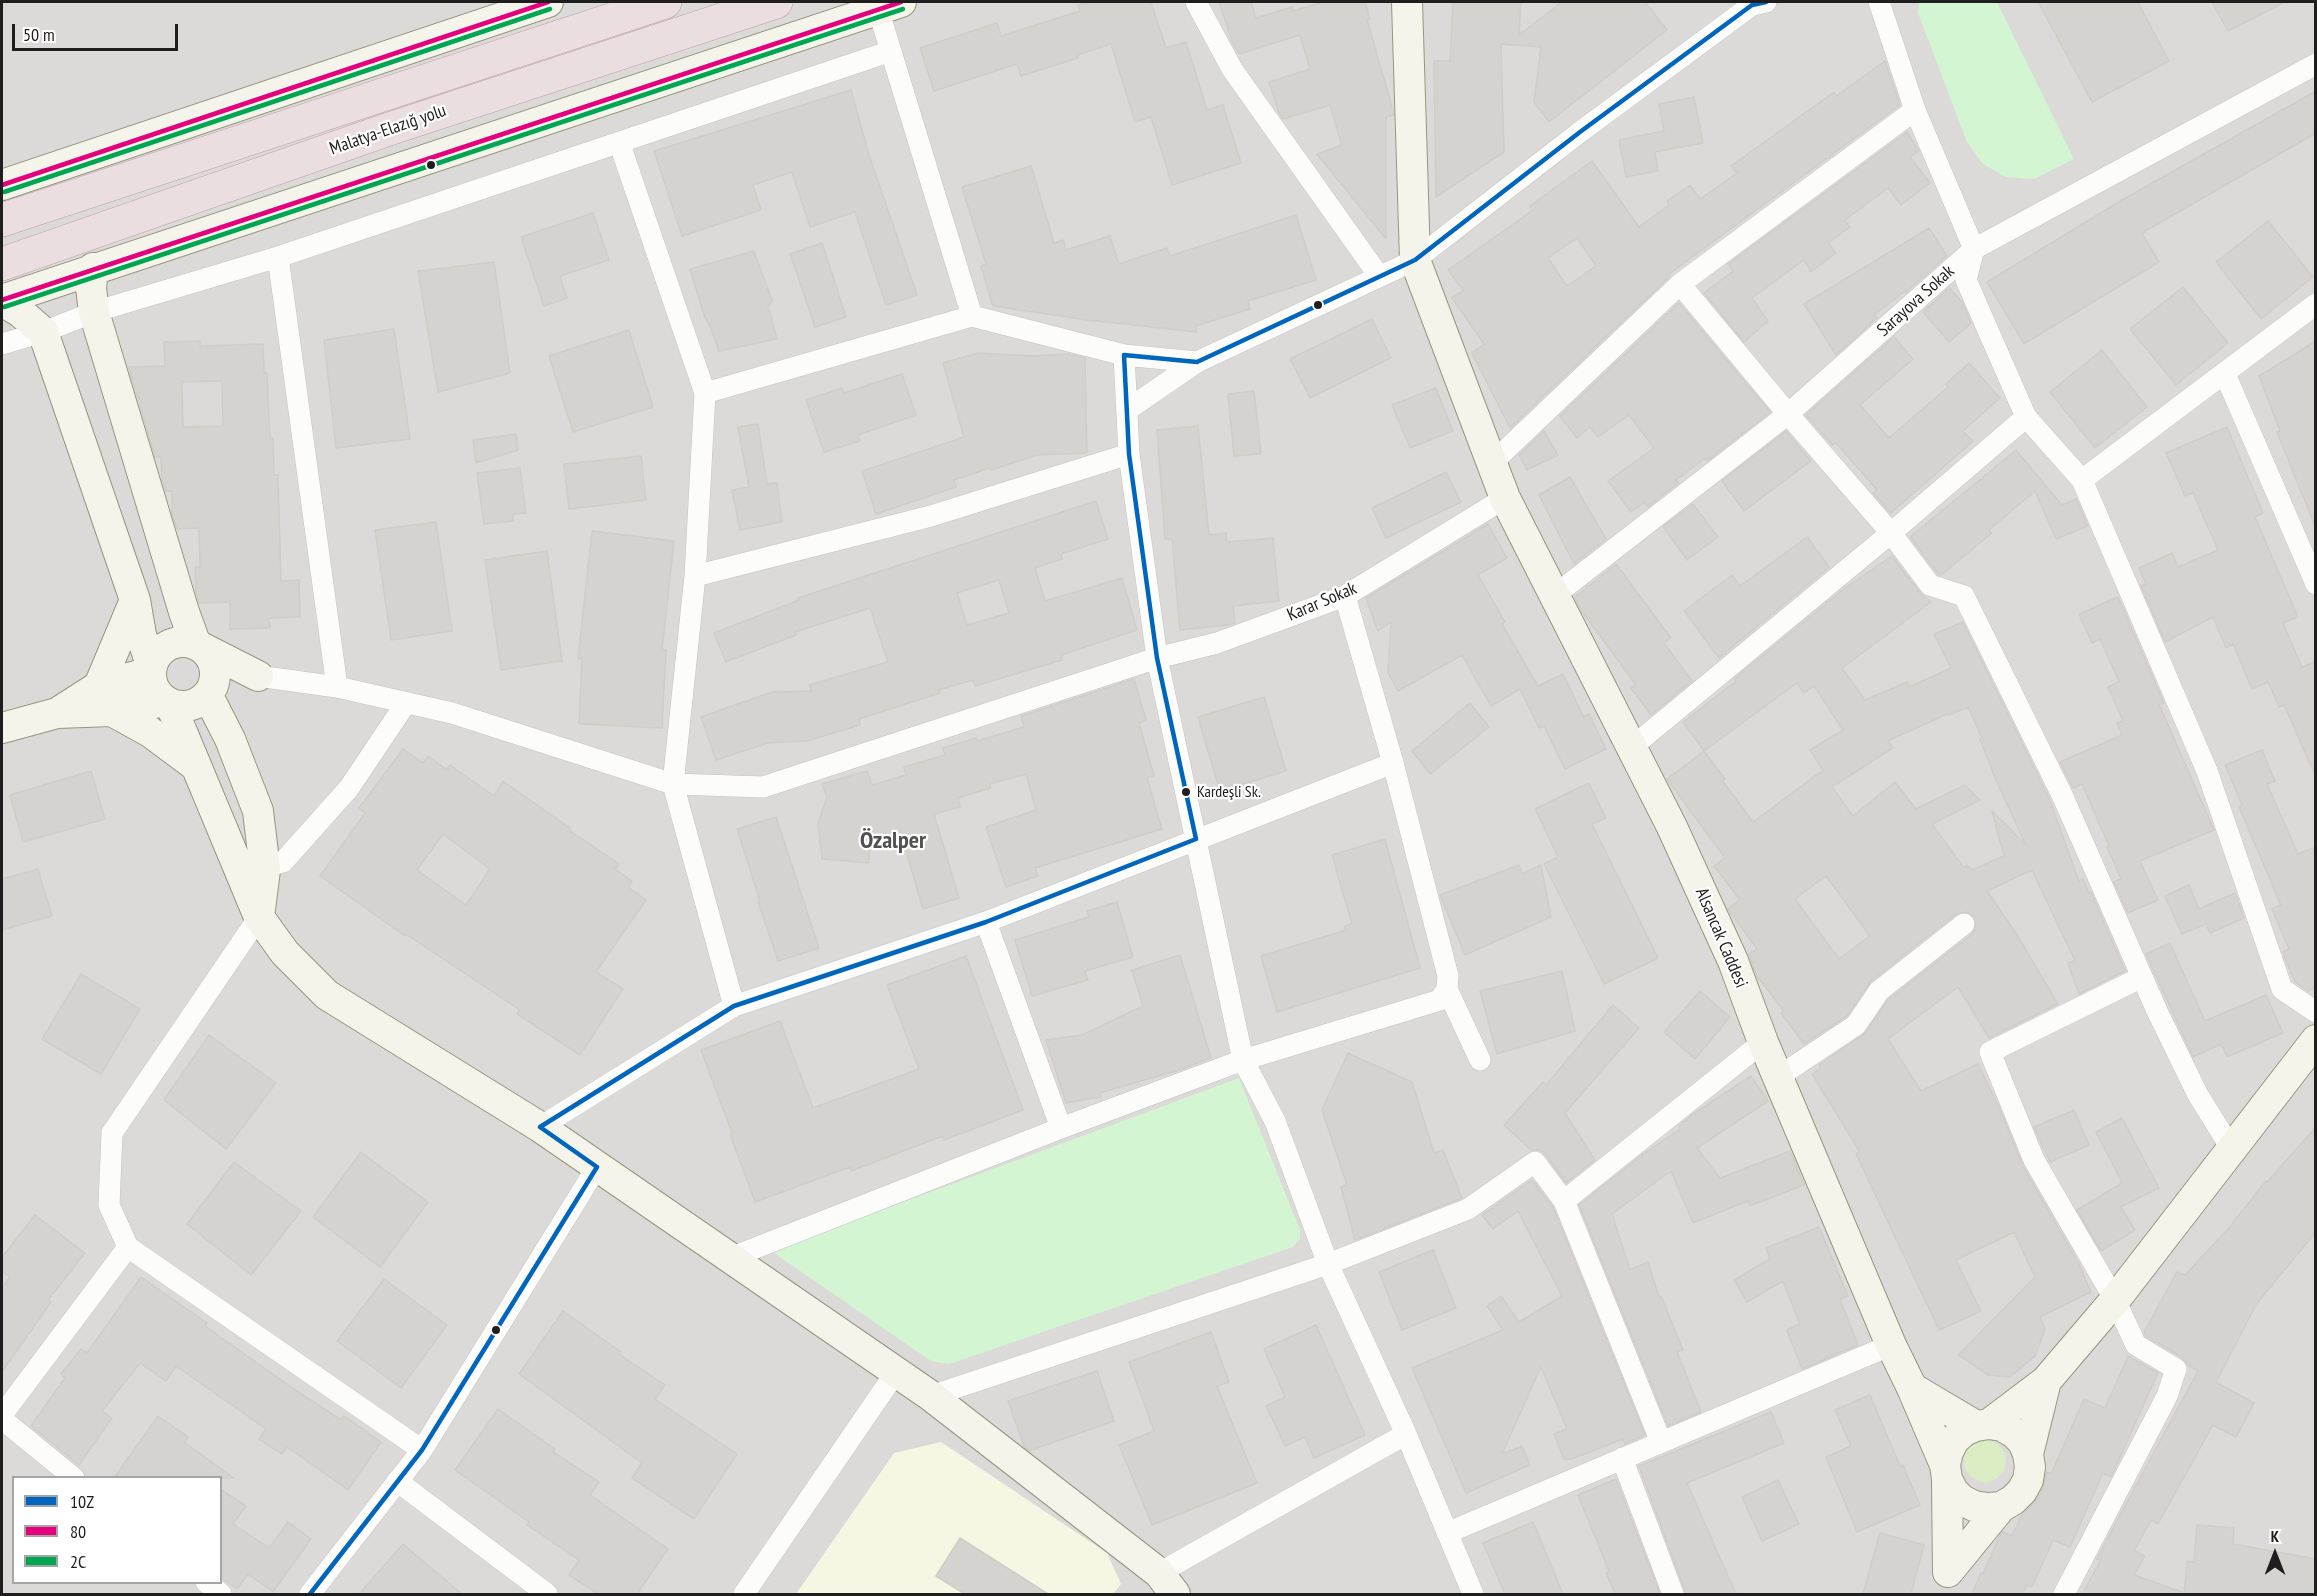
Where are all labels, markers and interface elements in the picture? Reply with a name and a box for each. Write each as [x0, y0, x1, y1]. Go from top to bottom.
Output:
scale bar [15, 12, 182, 50]
text: 50 m [23, 23, 55, 46]
street label: Malatya-Elazığ yolu [327, 100, 449, 160]
unlabelled marker [425, 159, 437, 171]
street label: Sarayova Sokak [1873, 261, 1959, 341]
unlabelled marker [1312, 299, 1324, 311]
street label: Karar Sokak [1284, 578, 1360, 626]
place label: Kardeşli Sk. [1197, 782, 1261, 802]
marker: Kardeşli Sk. [1180, 786, 1192, 798]
district label: Özalper [860, 827, 926, 855]
street label: Alsancak Caddesi [1690, 885, 1752, 991]
unlabelled marker [490, 1324, 502, 1336]
legend [12, 1476, 222, 1584]
text: 10Z [70, 1490, 94, 1513]
text: 80 [70, 1520, 86, 1543]
north arrow [2245, 1524, 2305, 1584]
text: K [2271, 1526, 2279, 1546]
text: 2C [70, 1550, 86, 1573]

